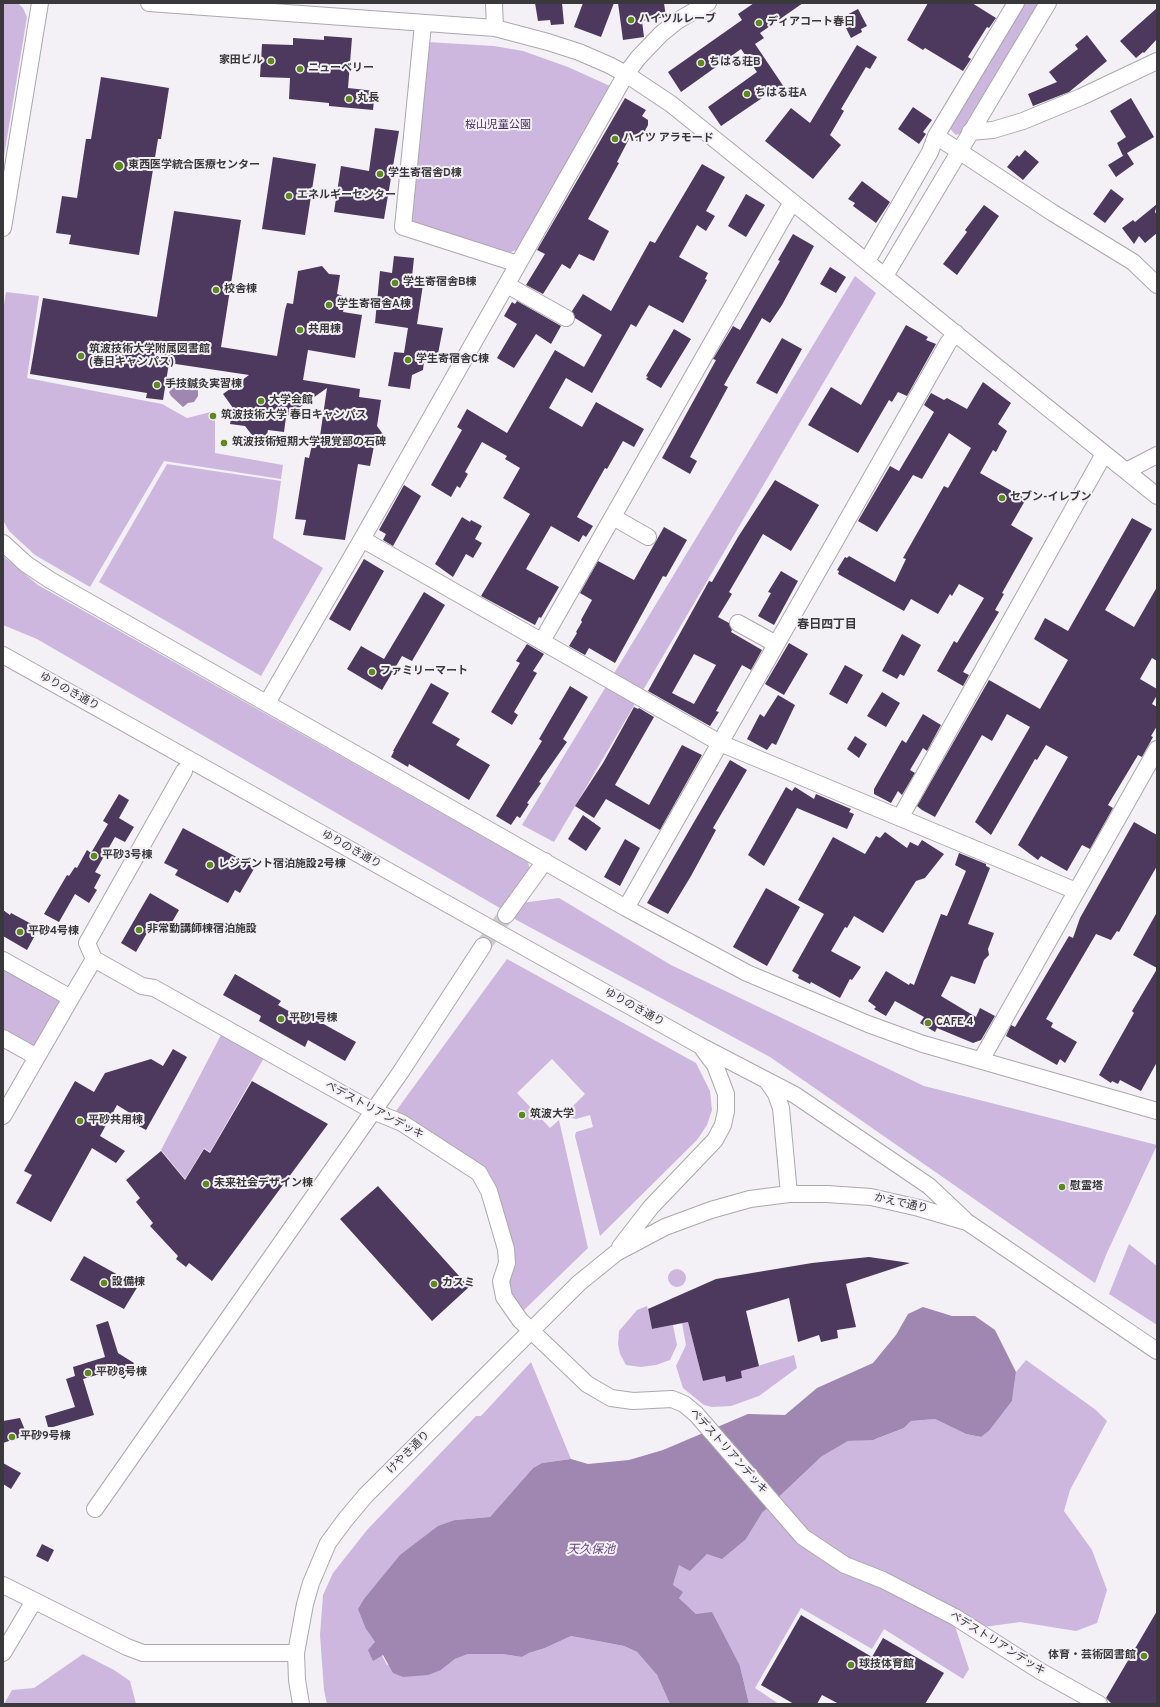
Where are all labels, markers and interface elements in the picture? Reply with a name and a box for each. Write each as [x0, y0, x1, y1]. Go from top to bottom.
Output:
place label: ハイツルレーブ [639, 13, 716, 27]
marker: ハイツルレーブ [626, 15, 636, 25]
place label: ディアコート春日 [767, 16, 855, 30]
marker: ディアコート春日 [754, 18, 764, 28]
place label: 家田ビル [219, 54, 263, 68]
marker: 家田ビル [266, 56, 276, 66]
place label: ちはる荘B [709, 56, 761, 70]
marker: ちはる荘B [696, 58, 706, 68]
place label: ニューベリー [308, 62, 374, 76]
marker: ニューベリー [295, 64, 305, 74]
place label: ちはる荘A [755, 87, 807, 101]
marker: ちはる荘A [742, 89, 752, 99]
place label: 丸長 [357, 92, 379, 106]
marker: 丸長 [344, 94, 354, 104]
park label: 桜山児童公園 [465, 119, 531, 133]
place label: ハイツ アラモード [623, 132, 714, 146]
marker: ハイツ アラモード [610, 134, 620, 144]
place label: 東西医学統合医療センター [128, 159, 260, 173]
marker: 東西医学統合医療センター [113, 160, 125, 172]
place label: 学生寄宿舎D棟 [388, 167, 462, 181]
marker: 学生寄宿舎D棟 [375, 169, 385, 179]
place label: エネルギーセンター [297, 189, 396, 203]
marker: エネルギーセンター [284, 191, 294, 201]
place label: 学生寄宿舎B棟 [403, 276, 477, 290]
marker: 学生寄宿舎B棟 [390, 278, 400, 288]
place label: 校舎棟 [224, 283, 257, 297]
marker: 校舎棟 [211, 285, 221, 295]
place label: 学生寄宿舎A棟 [337, 298, 411, 312]
marker: 学生寄宿舎A棟 [324, 300, 334, 310]
place label: 共用棟 [308, 323, 341, 337]
marker: 共用棟 [295, 325, 305, 335]
place label: 筑波技術大学附属図書館 (春日キャンパス) [89, 343, 210, 369]
marker: 筑波技術大学附属図書館 (春日キャンパス) [76, 351, 86, 361]
place label: 学生寄宿舎C棟 [416, 353, 489, 367]
marker: 学生寄宿舎C棟 [403, 355, 413, 365]
place label: 手技鍼灸実習棟 [165, 378, 242, 392]
marker: 手技鍼灸実習棟 [152, 380, 162, 390]
place label: 大学会館 [269, 394, 313, 408]
marker: 大学会館 [256, 396, 266, 406]
place label: 筑波技術大学 春日キャンパス [221, 409, 367, 423]
marker: 筑波技術大学 春日キャンパス [208, 411, 218, 421]
place label: 筑波技術短期大学視覚部の石碑 [232, 436, 386, 450]
marker: 筑波技術短期大学視覚部の石碑 [219, 438, 229, 448]
place label: セブン-イレブン [1010, 491, 1092, 505]
marker: セブン-イレブン [997, 493, 1007, 503]
district label: 春日四丁目 [797, 619, 857, 633]
place label: ファミリーマート [380, 665, 468, 679]
marker: ファミリーマート [367, 667, 377, 677]
street label: ゆりのき通り [37, 670, 101, 714]
street label: ゆりのき通り [319, 828, 383, 872]
place label: 平砂3号棟 [102, 849, 153, 863]
marker: 平砂3号棟 [89, 851, 99, 861]
place label: レジデント宿泊施設2号棟 [218, 858, 346, 872]
marker: レジデント宿泊施設2号棟 [205, 860, 215, 870]
place label: 非常勤講師棟宿泊施設 [147, 923, 257, 937]
place label: 平砂4号棟 [28, 925, 79, 939]
marker: 非常勤講師棟宿泊施設 [134, 925, 144, 935]
marker: 平砂4号棟 [15, 927, 25, 937]
street label: ゆりのき通り [602, 986, 666, 1030]
place label: 平砂1号棟 [289, 1012, 337, 1026]
marker: 平砂1号棟 [276, 1014, 286, 1024]
place label: CAFE 4 [936, 1016, 974, 1030]
marker: CAFE 4 [923, 1018, 933, 1028]
street label: ペデストリアンデッキ [322, 1079, 426, 1143]
place label: 筑波大学 [530, 1108, 574, 1122]
marker: 筑波大学 [517, 1110, 527, 1120]
place label: 平砂共用棟 [88, 1114, 143, 1128]
marker: 平砂共用棟 [75, 1116, 85, 1126]
place label: 未来社会デザイン棟 [214, 1177, 313, 1191]
marker: 未来社会デザイン棟 [201, 1179, 211, 1189]
place label: 慰霊塔 [1070, 1180, 1103, 1194]
marker: 慰霊塔 [1057, 1182, 1067, 1192]
street label: かえで通り [873, 1191, 929, 1217]
place label: 設備棟 [112, 1276, 145, 1290]
place label: カスミ [442, 1277, 475, 1291]
marker: 設備棟 [99, 1278, 109, 1288]
marker: カスミ [429, 1279, 439, 1289]
place label: 平砂8号棟 [96, 1366, 147, 1380]
marker: 平砂8号棟 [83, 1368, 93, 1378]
street label: ペデストリアンデッキ [686, 1407, 770, 1497]
street label: けやき通り [385, 1429, 433, 1477]
place label: 平砂9号棟 [20, 1430, 71, 1444]
marker: 平砂9号棟 [7, 1432, 17, 1442]
water label: 天久保池 [567, 1544, 615, 1558]
street label: ペデストリアンデッキ [947, 1609, 1047, 1679]
place label: 体育・芸術図書館 [1048, 1649, 1136, 1663]
marker: 体育・芸術図書館 [1139, 1651, 1149, 1661]
place label: 球技体育館 [859, 1658, 914, 1672]
marker: 球技体育館 [846, 1660, 856, 1670]

